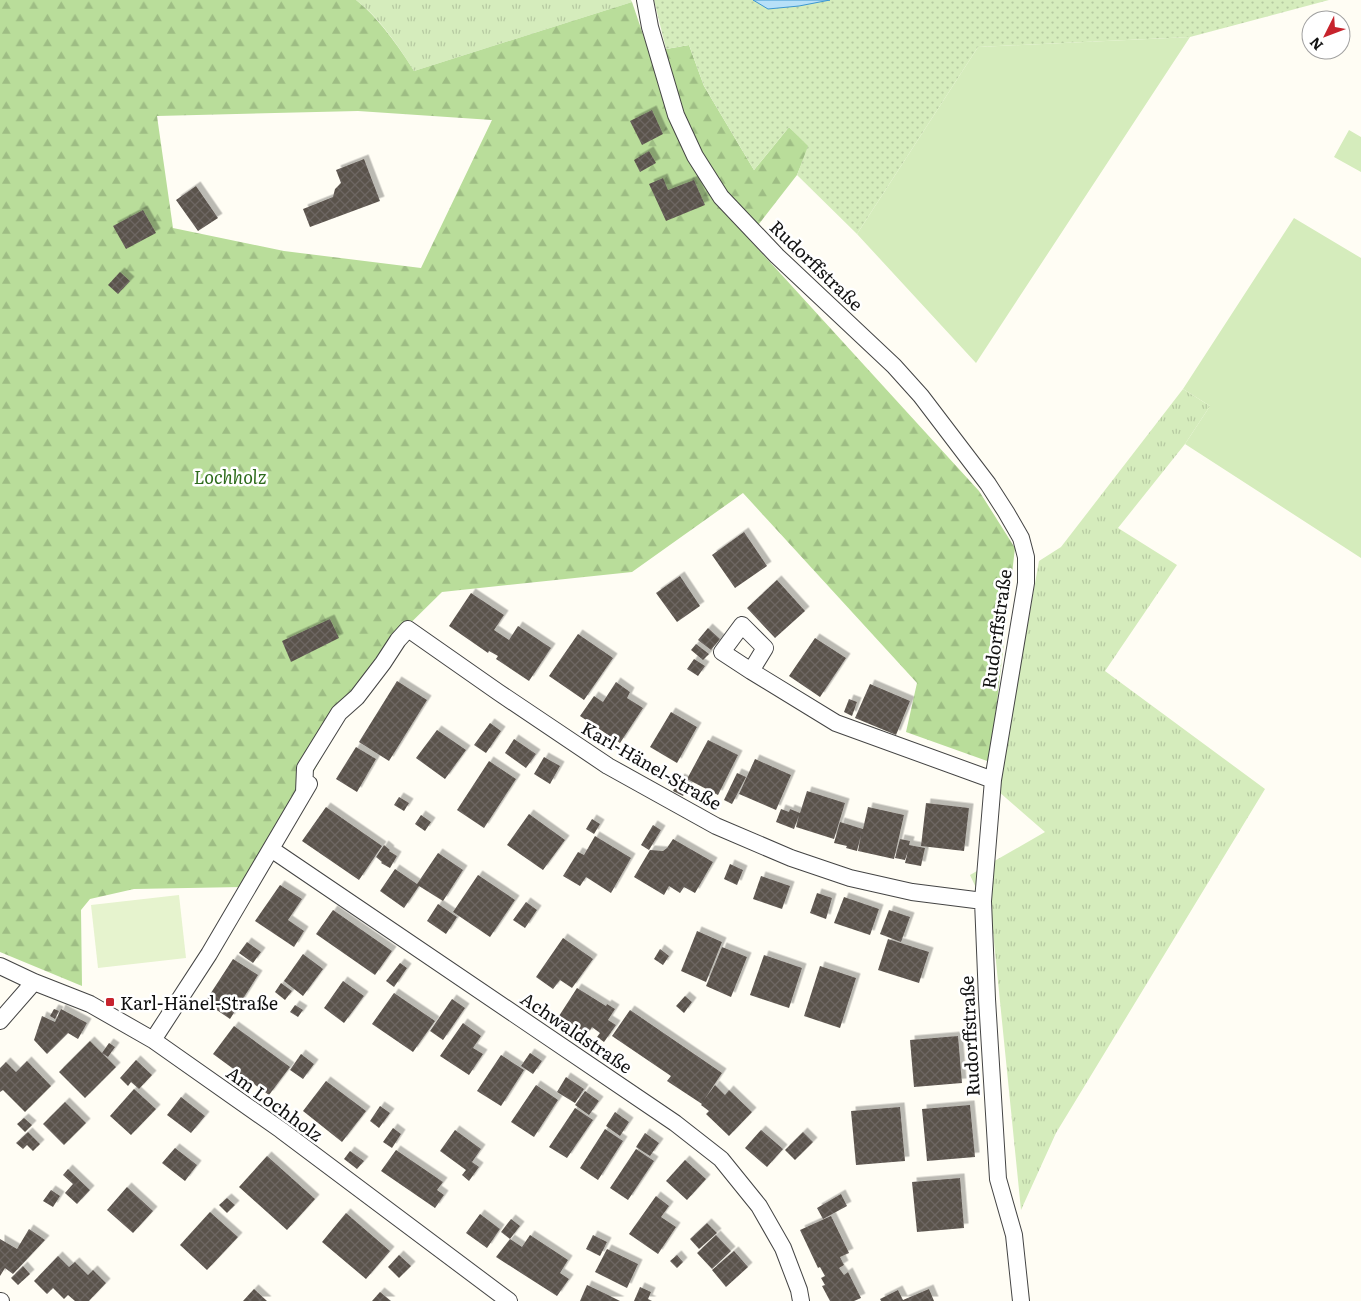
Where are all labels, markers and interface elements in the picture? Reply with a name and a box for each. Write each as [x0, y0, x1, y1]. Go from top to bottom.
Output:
north arrow [1301, 10, 1351, 60]
text: N [1304, 33, 1327, 55]
street label: Rudorffstraße [764, 213, 870, 317]
park label: Lochholz [194, 463, 267, 490]
street label: Rudorffstraße [974, 567, 1018, 691]
street label: Karl-Hänel-Straße [577, 714, 727, 816]
street label: Rudorffstraße [952, 975, 986, 1097]
street label: Achwaldstraße [516, 985, 638, 1079]
place label: Karl-Hänel-Straße [120, 989, 278, 1016]
marker: Karl-Hänel-Straße [104, 996, 116, 1008]
street label: Am Lochholz [221, 1059, 329, 1147]

